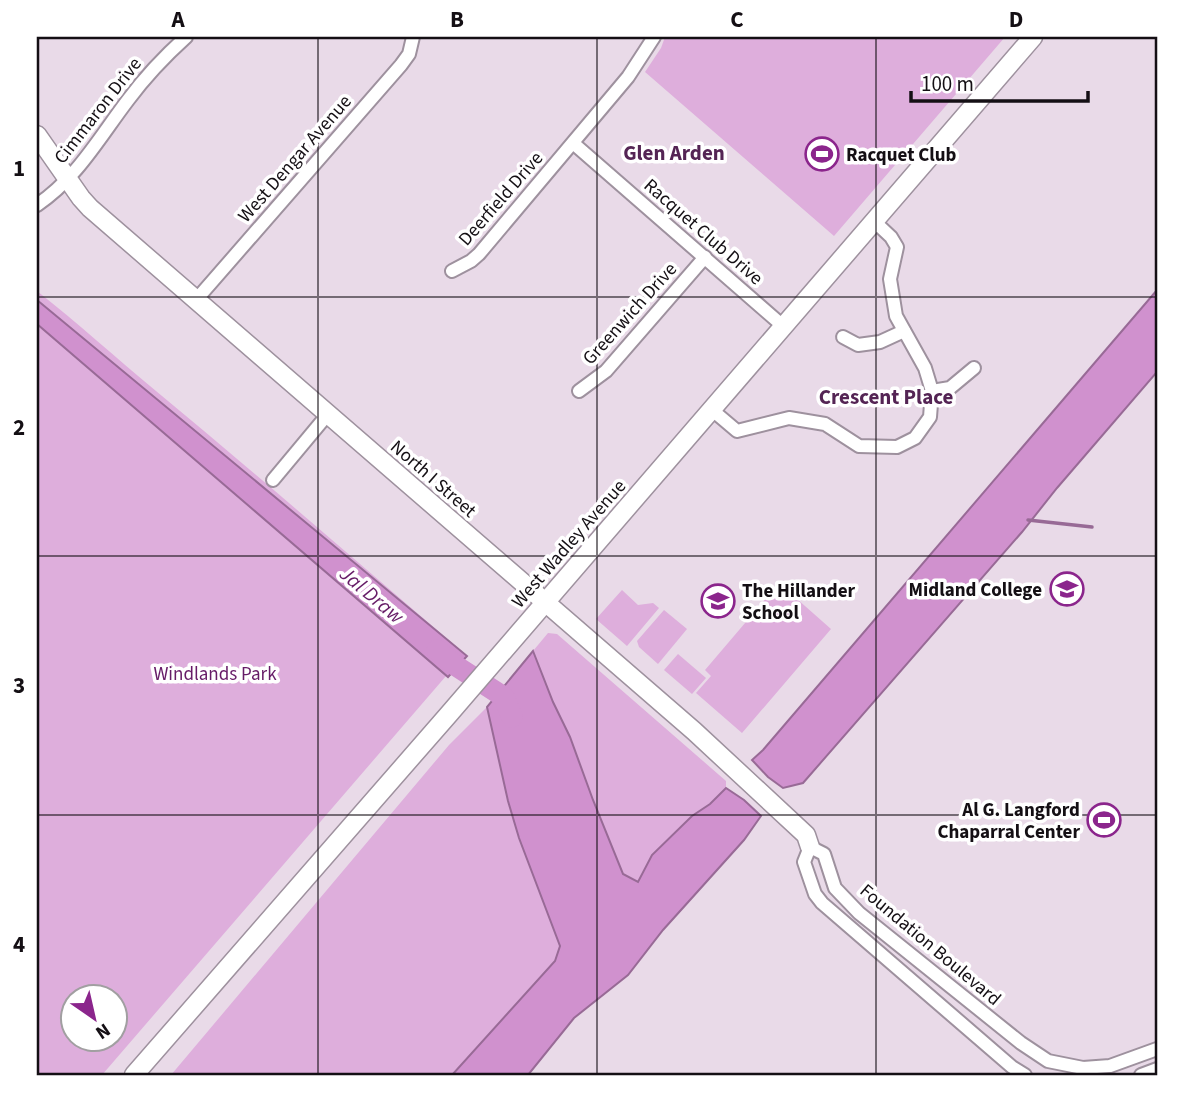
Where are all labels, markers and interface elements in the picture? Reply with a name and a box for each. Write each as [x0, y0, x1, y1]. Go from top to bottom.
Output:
text: A [170, 3, 185, 36]
text: B [450, 3, 464, 36]
text: C [730, 3, 744, 36]
text: D [1009, 3, 1023, 36]
street label: Cimmaron Drive [48, 52, 148, 170]
scale bar [911, 60, 1087, 104]
text: 100 m [921, 69, 974, 99]
street label: West Dengar Avenue [232, 89, 358, 229]
sports icon: Racquet Club [803, 135, 841, 173]
district label: Glen Arden [623, 138, 725, 168]
place label: Racquet Club [846, 142, 957, 169]
street label: Deerfield Drive [453, 146, 550, 252]
text: 1 [13, 152, 25, 185]
street label: Racquet Club Drive [637, 173, 769, 292]
street label: Greenwich Drive [577, 257, 684, 371]
district label: Crescent Place [819, 382, 953, 412]
text: 2 [13, 411, 25, 444]
street label: North I Street [384, 434, 482, 525]
street label: West Wadley Avenue [506, 474, 633, 614]
water label: Jal Draw [333, 559, 411, 631]
school or university icon: Midland College [1048, 570, 1086, 608]
place label: Midland College [909, 577, 1042, 604]
place label: The Hillander School [742, 578, 856, 627]
school or university icon: The Hillander School [699, 582, 737, 620]
park label: Windlands Park [153, 661, 277, 688]
text: 3 [13, 669, 25, 702]
place label: Al G. Langford Chaparral Center [937, 797, 1080, 846]
sports icon: Al G. Langford Chaparral Center [1085, 801, 1123, 839]
street label: Foundation Boulevard [854, 878, 1006, 1012]
text: 4 [13, 928, 25, 961]
north arrow [60, 982, 130, 1052]
text: N [90, 1016, 115, 1046]

